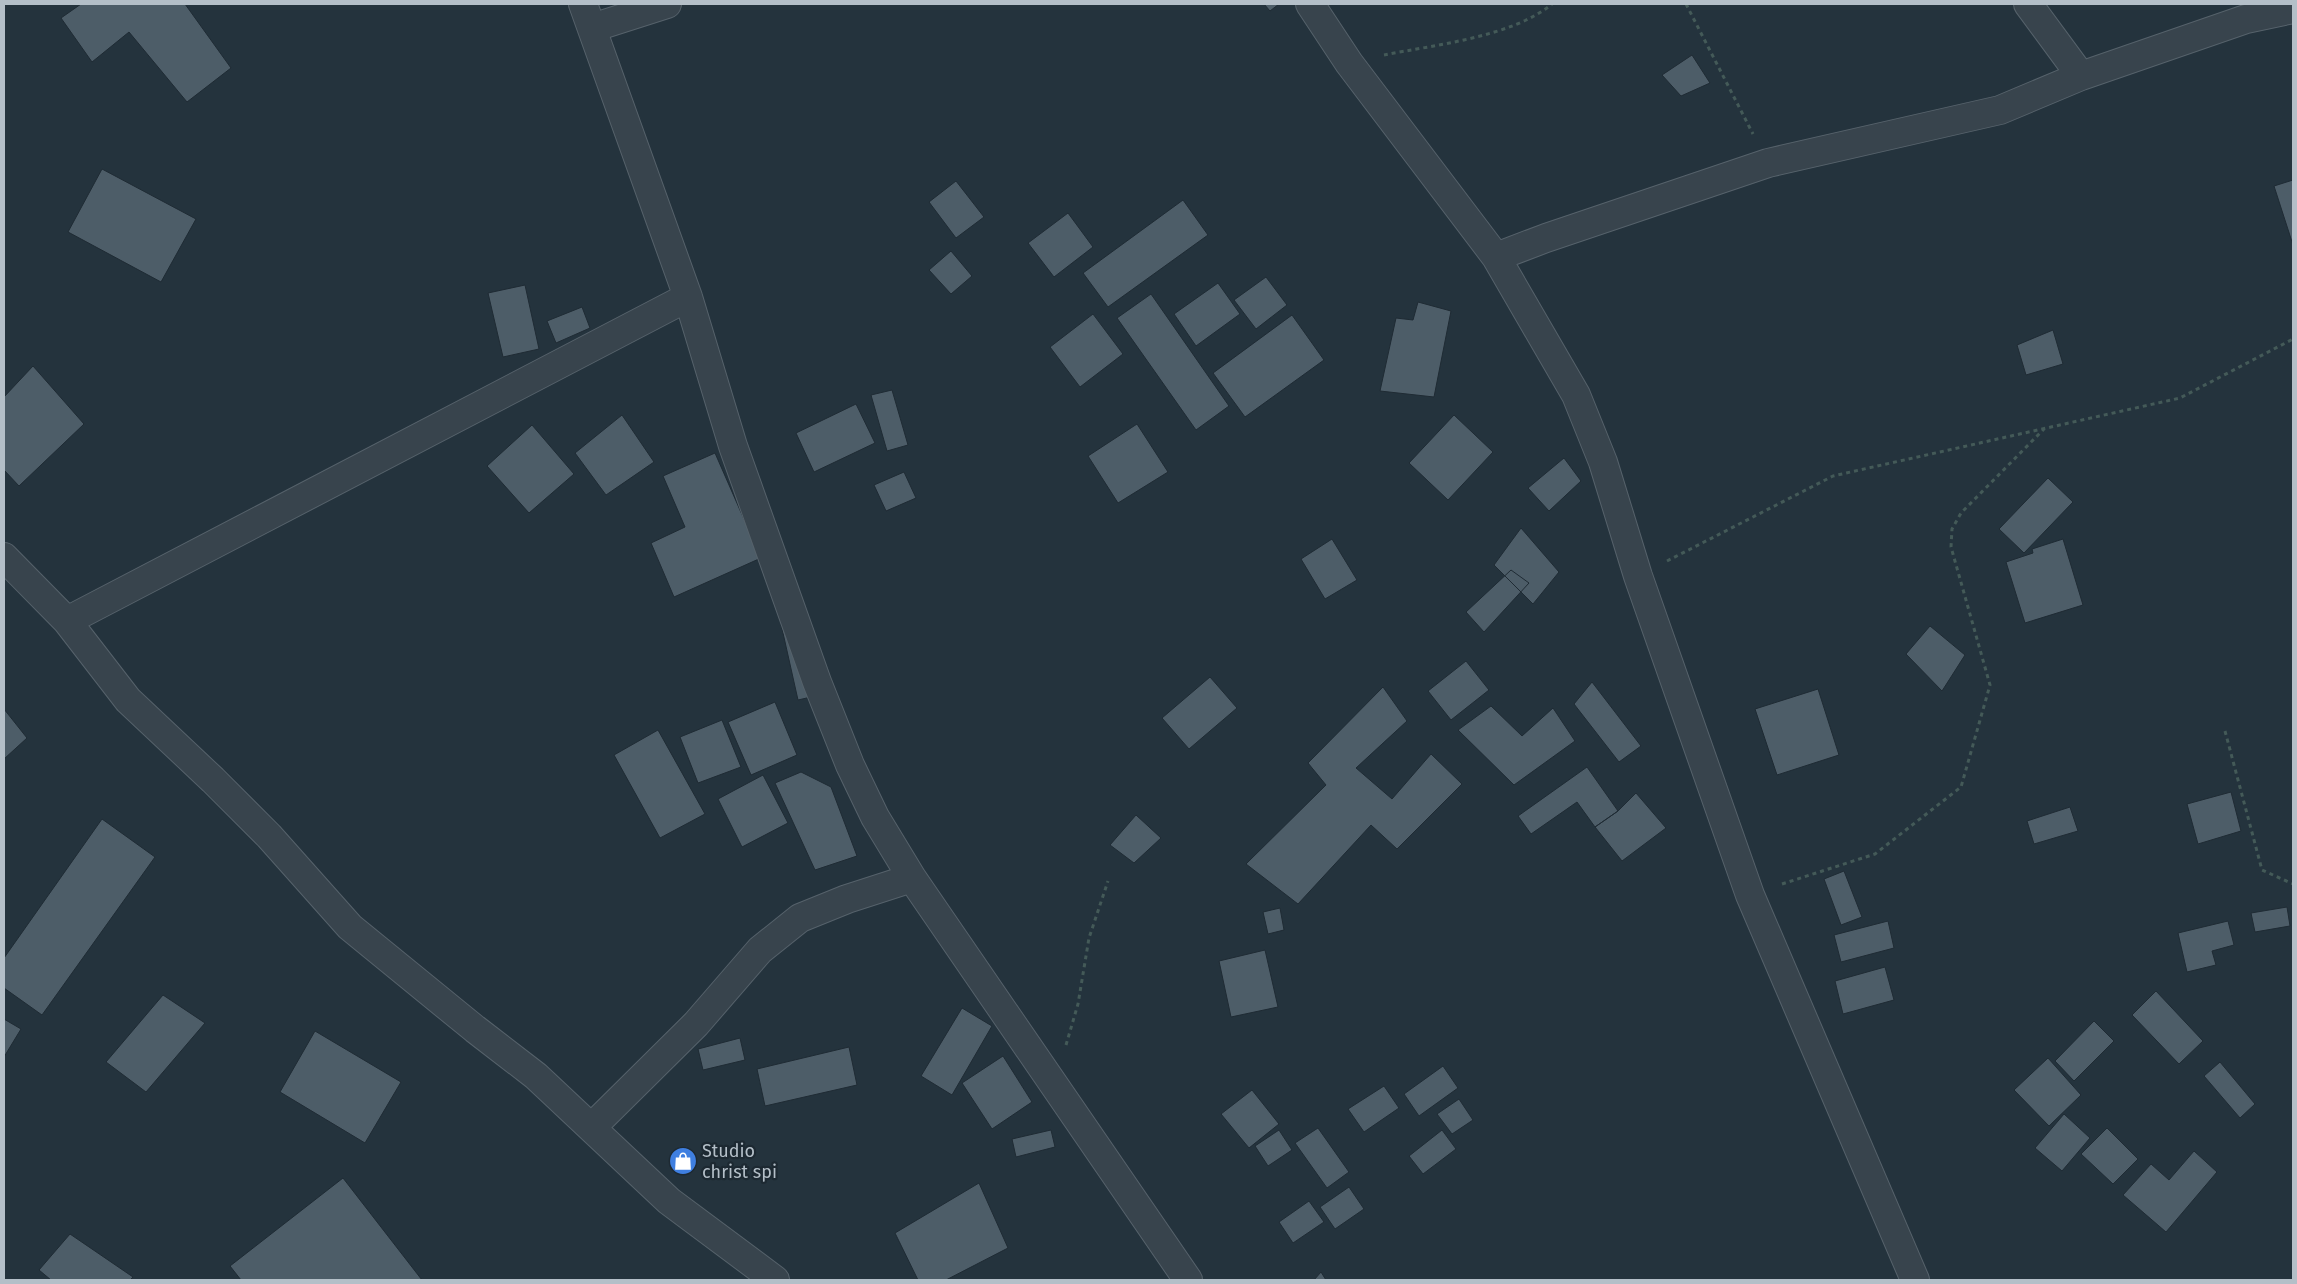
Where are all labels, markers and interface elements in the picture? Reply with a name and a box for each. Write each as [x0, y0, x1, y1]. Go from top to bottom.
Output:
place label: Studio christ spi [702, 1140, 777, 1183]
shop icon: Studio christ spi [668, 1146, 698, 1176]

